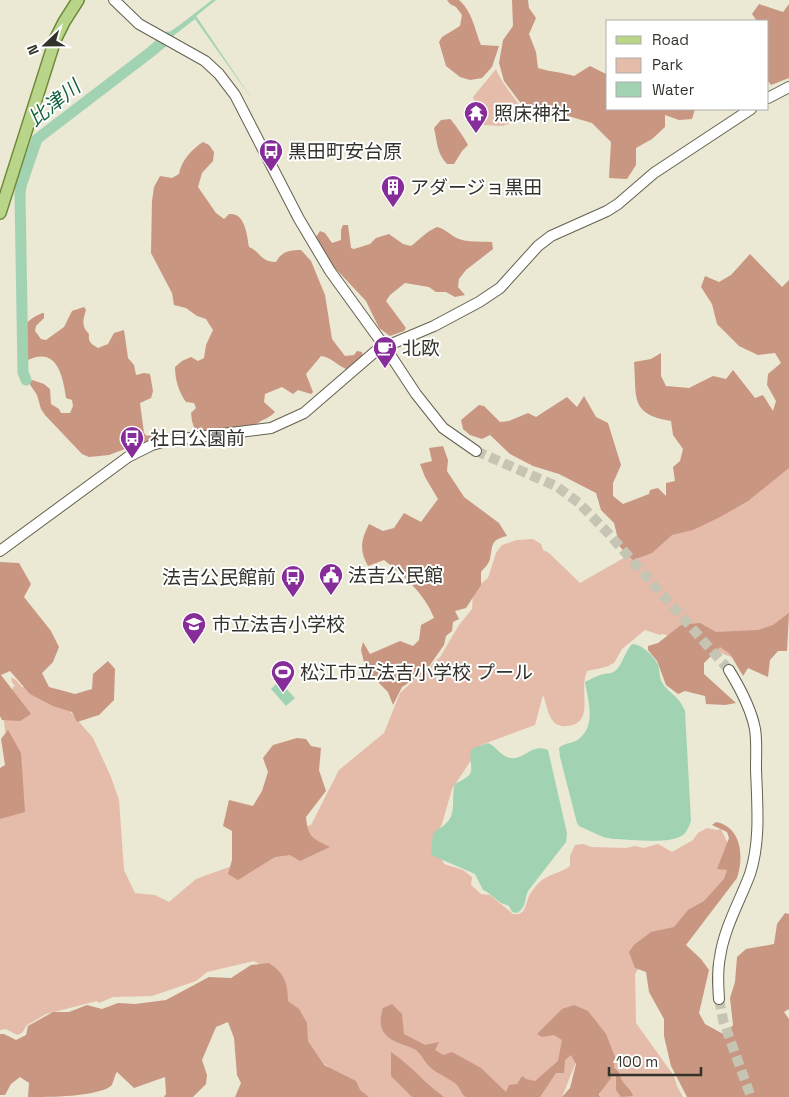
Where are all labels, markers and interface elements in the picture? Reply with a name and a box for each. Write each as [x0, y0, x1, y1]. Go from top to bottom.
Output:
north arrow [20, 20, 70, 70]
legend [606, 20, 769, 110]
text: Road [652, 30, 689, 49]
text: N [23, 42, 43, 58]
text: Park [652, 55, 683, 74]
water label: 比津川 [23, 73, 87, 132]
text: Water [652, 80, 695, 99]
temple icon: 照床神社 [463, 100, 489, 134]
place label: 照床神社 [494, 101, 570, 126]
bus stop icon: 黒田町安台原 [258, 138, 284, 172]
place label: 黒田町安台原 [288, 139, 402, 164]
building icon: アダージョ黒田 [380, 174, 406, 208]
place label: アダージョ黒田 [410, 175, 543, 200]
cafe icon: 北欧 [372, 335, 398, 369]
place label: 北欧 [402, 336, 440, 361]
bus stop icon: 社日公園前 [119, 425, 145, 459]
place label: 社日公園前 [150, 426, 245, 451]
public building icon: 法吉公民館 [318, 562, 344, 596]
place label: 法吉公民館 [348, 563, 443, 588]
bus stop icon: 法吉公民館前 [280, 564, 306, 598]
place label: 法吉公民館前 [162, 565, 276, 590]
school or university icon: 市立法吉小学校 [181, 611, 207, 645]
place label: 市立法吉小学校 [212, 612, 345, 637]
sports icon: 松江市立法吉小学校 プール [270, 659, 296, 693]
place label: 松江市立法吉小学校 プール [300, 660, 533, 685]
scale bar [609, 1044, 702, 1076]
text: 100 m [616, 1052, 658, 1071]

